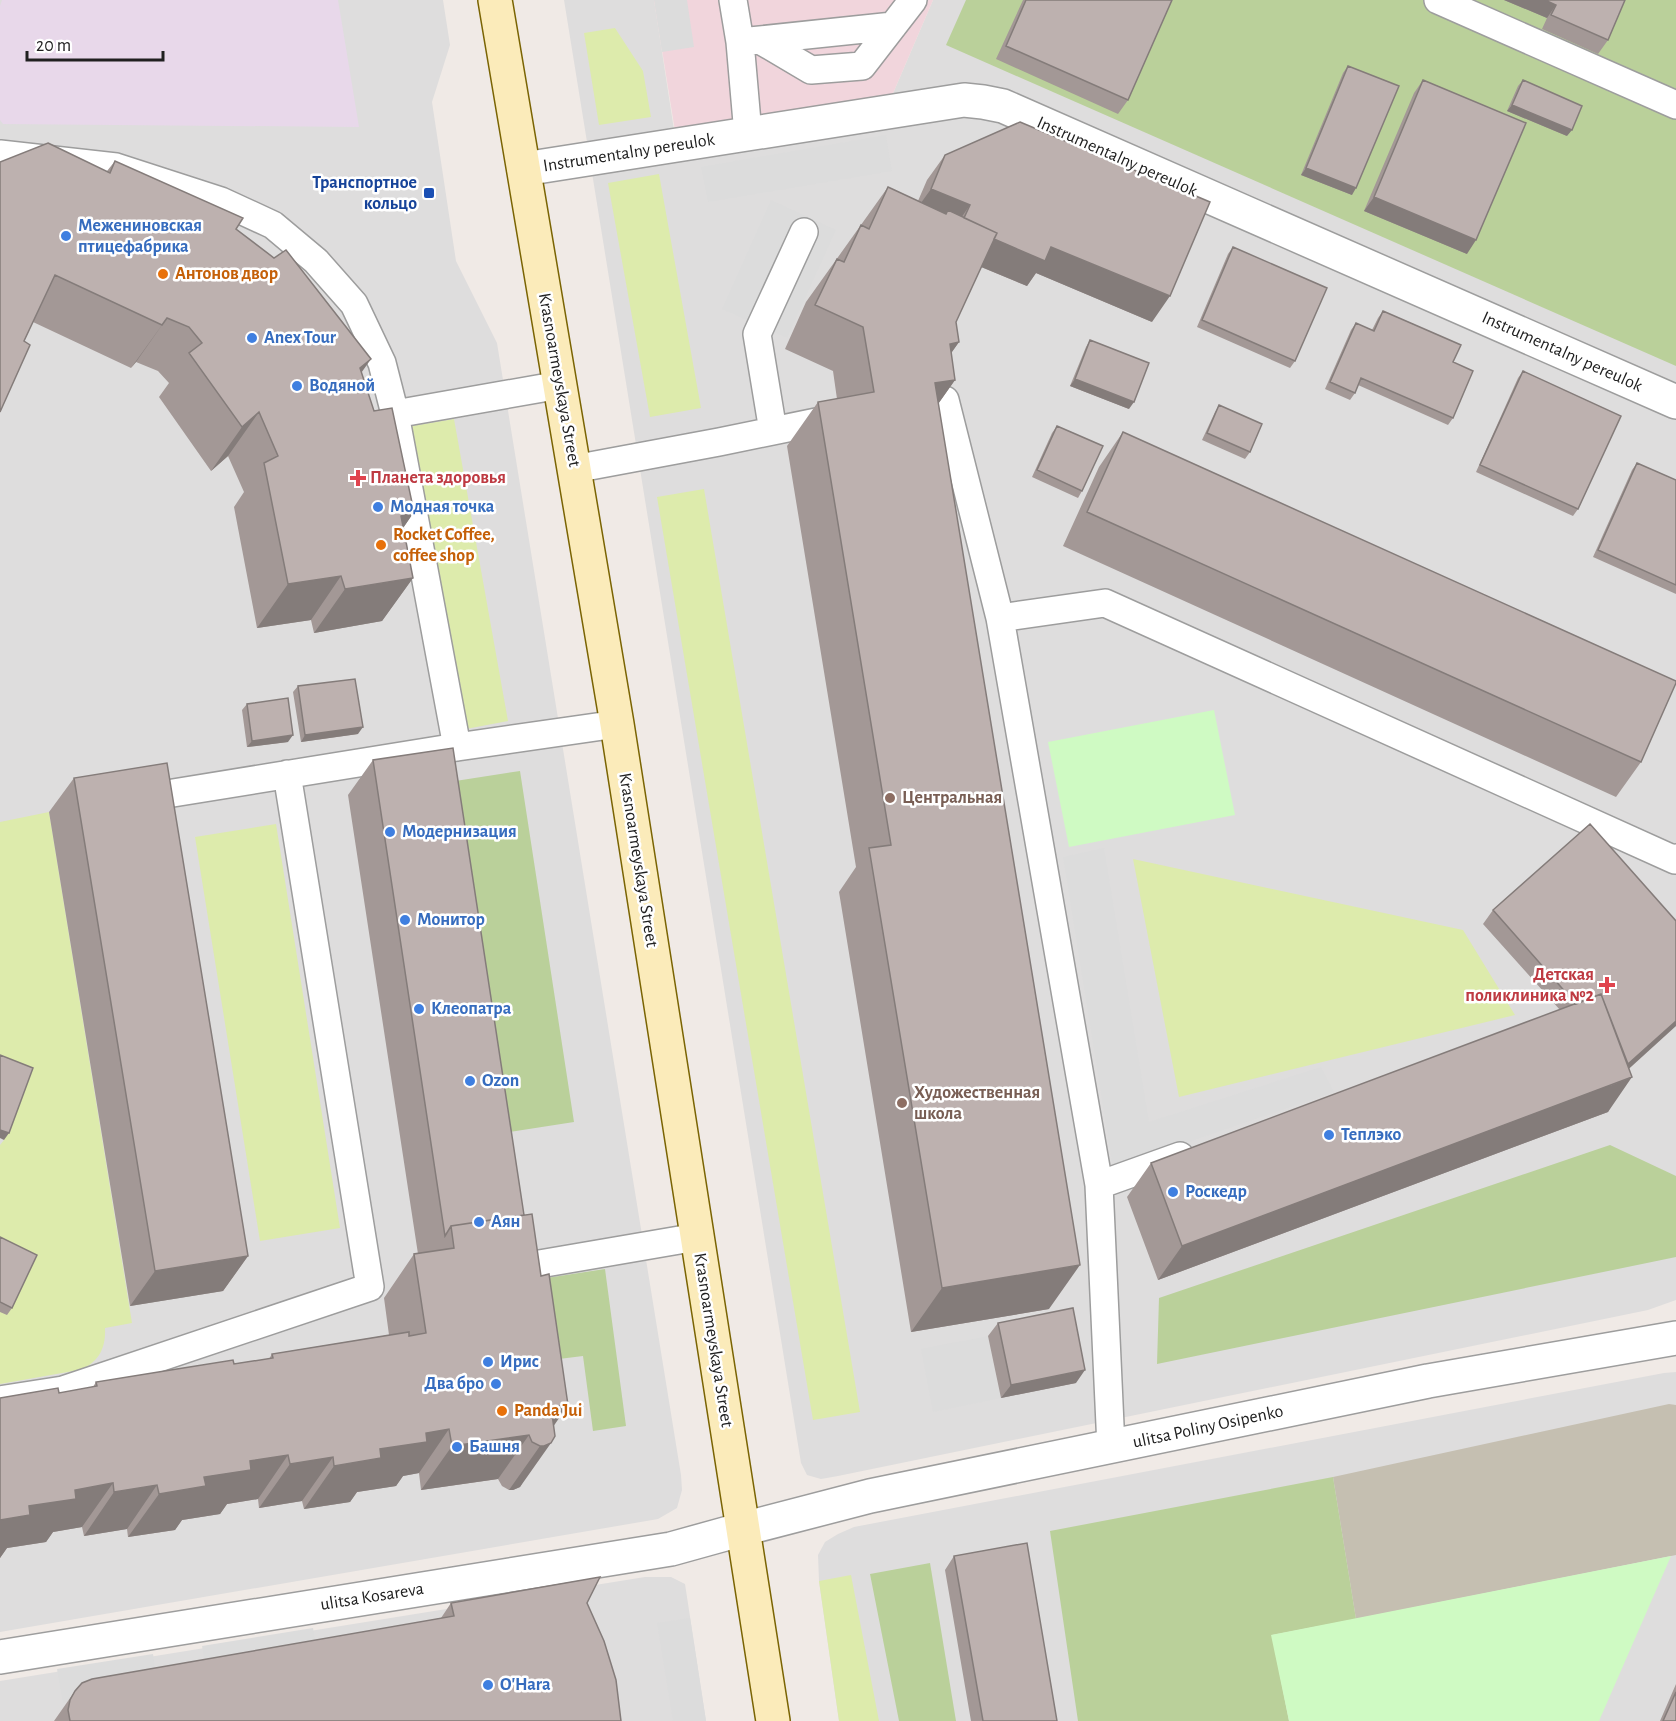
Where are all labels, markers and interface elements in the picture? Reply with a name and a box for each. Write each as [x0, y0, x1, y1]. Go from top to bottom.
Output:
scale bar [27, 24, 164, 62]
text: 20 m [36, 37, 71, 55]
street label: Instrumentalny pereulok [1034, 114, 1201, 201]
street label: Instrumentalny pereulok [542, 130, 717, 175]
place label: Транспортное кольцо [312, 174, 417, 213]
marker: Транспортное кольцо [422, 186, 436, 200]
place label: Межениновская птицефабрика [78, 217, 202, 256]
marker: Межениновская птицефабрика [59, 229, 73, 243]
place label: Антонов двор [175, 265, 278, 283]
marker: Антонов двор [156, 267, 170, 281]
street label: Krasnoarmeyskaya Street [535, 292, 583, 469]
street label: Instrumentalny pereulok [1479, 309, 1646, 396]
place label: Anex Tour [264, 329, 337, 347]
marker: Anex Tour [245, 331, 259, 345]
place label: Водяной [309, 377, 375, 395]
marker: Водяной [290, 379, 304, 393]
place label: Планета здоровья [370, 469, 506, 487]
marker: Планета здоровья [351, 471, 365, 485]
place label: Модная точка [390, 498, 495, 516]
marker: Модная точка [371, 500, 385, 514]
place label: Rocket Coffee, coffee shop [393, 526, 495, 565]
marker: Rocket Coffee, coffee shop [374, 538, 388, 552]
street label: Krasnoarmeyskaya Street [615, 771, 661, 949]
place label: Центральная [902, 789, 1002, 807]
marker: Центральная [883, 791, 897, 805]
place label: Модернизация [402, 823, 517, 841]
marker: Модернизация [383, 825, 397, 839]
place label: Монитор [417, 911, 485, 929]
marker: Монитор [398, 913, 412, 927]
place label: Детская поликлиника №2 [1465, 966, 1595, 1005]
marker: Детская поликлиника №2 [1598, 976, 1616, 994]
place label: Клеопатра [431, 1000, 512, 1018]
marker: Клеопатра [412, 1002, 426, 1016]
place label: Ozon [482, 1072, 519, 1090]
marker: Ozon [463, 1074, 477, 1088]
place label: Художественная школа [914, 1084, 1040, 1123]
marker: Художественная школа [895, 1096, 909, 1110]
place label: Теплэко [1341, 1126, 1402, 1144]
marker: Теплэко [1322, 1128, 1336, 1142]
place label: Роскедр [1185, 1183, 1247, 1201]
marker: Роскедр [1166, 1185, 1180, 1199]
place label: Аян [491, 1213, 520, 1231]
marker: Аян [472, 1215, 486, 1229]
street label: Krasnoarmeyskaya Street [690, 1251, 736, 1429]
place label: Ирис [500, 1353, 539, 1371]
marker: Ирис [481, 1355, 495, 1369]
place label: Два бро [424, 1375, 484, 1393]
marker: Два бро [489, 1377, 503, 1391]
place label: Panda Jui [514, 1402, 582, 1420]
street label: ulitsa Poliny Osipenko [1131, 1402, 1285, 1452]
marker: Panda Jui [495, 1404, 509, 1418]
place label: Башня [469, 1438, 520, 1456]
marker: Башня [450, 1440, 464, 1454]
street label: ulitsa Kosareva [319, 1580, 425, 1614]
place label: O'Hara [500, 1676, 551, 1694]
marker: O'Hara [481, 1678, 495, 1692]

